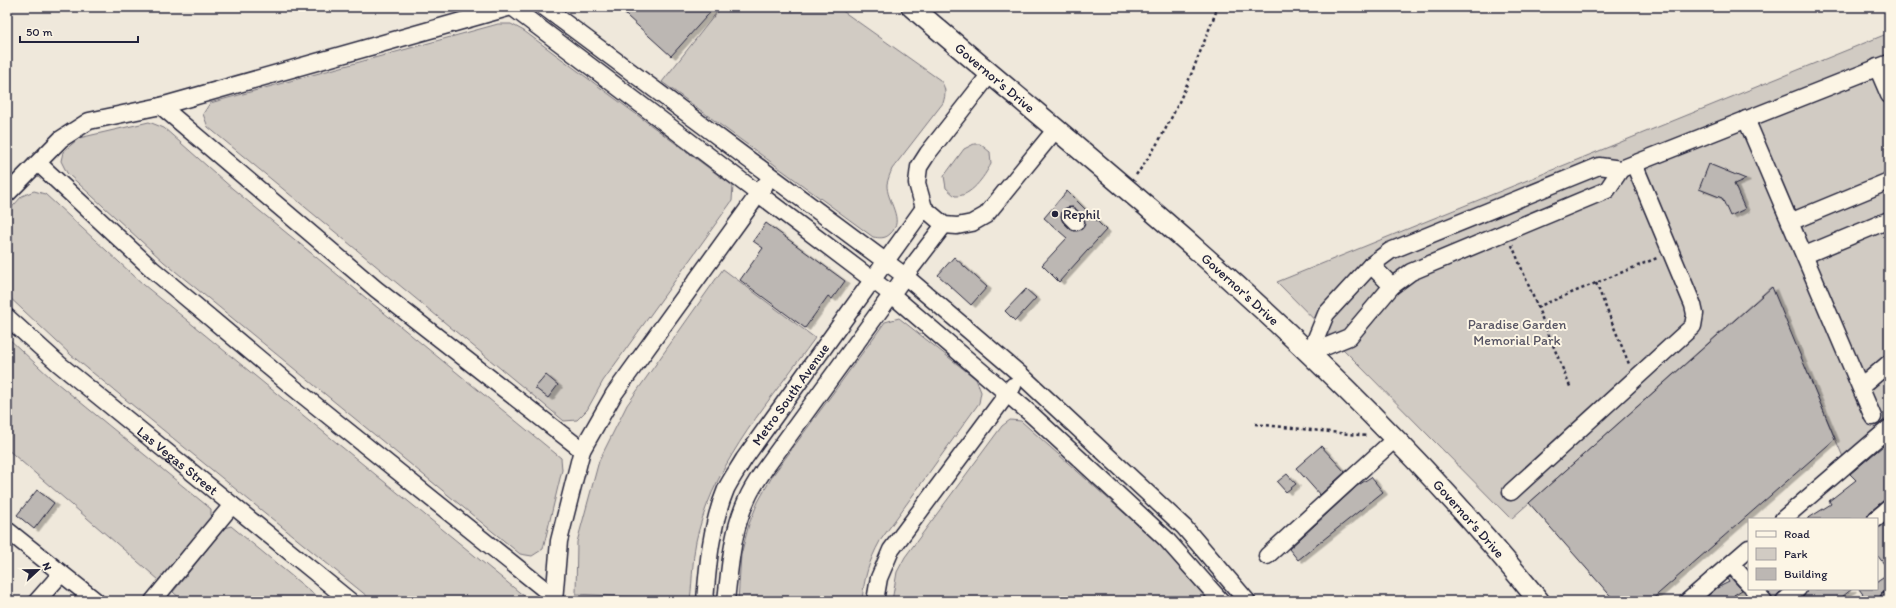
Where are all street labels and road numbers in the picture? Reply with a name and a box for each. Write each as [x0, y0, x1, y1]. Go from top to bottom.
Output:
street label: Governor's Drive [951, 39, 1038, 117]
street label: Governor's Drive [1198, 250, 1283, 330]
street label: Metro South Avenue [748, 340, 833, 449]
street label: Las Vegas Street [133, 423, 221, 499]
street label: Governor's Drive [1429, 476, 1508, 562]

